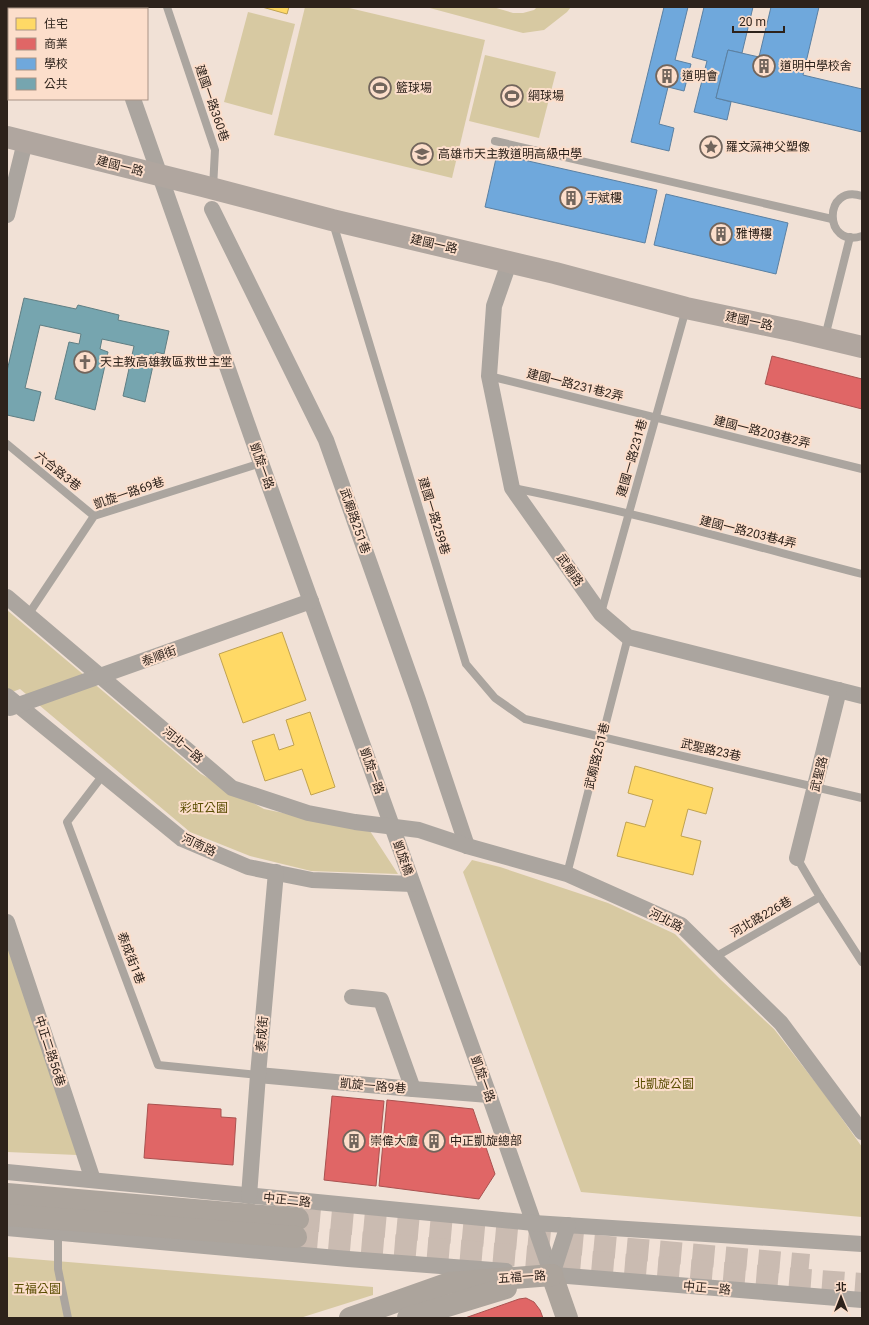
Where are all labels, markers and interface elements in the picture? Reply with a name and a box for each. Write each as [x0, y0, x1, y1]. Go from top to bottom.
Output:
legend [8, 8, 148, 100]
scale bar [733, 8, 784, 34]
text: 20 m [739, 15, 766, 29]
text: 住宅 [44, 17, 68, 31]
text: 商業 [44, 37, 68, 51]
building icon: 道明中學校舍 [751, 53, 777, 79]
text: 學校 [44, 57, 68, 71]
place label: 道明中學校舍 [780, 59, 852, 73]
street label: 建國一路360巷 [192, 63, 232, 143]
building icon: 道明會 [654, 63, 680, 89]
place label: 道明會 [682, 69, 718, 83]
sports icon: 籃球場 [367, 75, 393, 101]
text: 公共 [44, 77, 68, 91]
place label: 籃球場 [396, 81, 432, 95]
sports icon: 網球場 [499, 83, 525, 109]
place label: 網球場 [528, 89, 564, 103]
place icon: 羅文藻神父塑像 [698, 134, 724, 160]
place label: 羅文藻神父塑像 [726, 140, 810, 154]
school or university icon: 高雄市天主教道明高級中學 [409, 141, 435, 167]
place label: 高雄市天主教道明高級中學 [438, 147, 582, 161]
street label: 建國一路 [95, 153, 145, 179]
building icon: 于斌樓 [558, 185, 584, 211]
place label: 于斌樓 [586, 191, 622, 205]
building icon: 雅博樓 [708, 221, 734, 247]
place label: 雅博樓 [736, 227, 772, 241]
street label: 建國一路 [409, 232, 459, 256]
street label: 建國一路 [724, 309, 774, 333]
church icon: 天主教高雄教區救世主堂 [72, 349, 98, 375]
place label: 天主教高雄教區救世主堂 [100, 355, 232, 369]
street label: 建國一路231巷2弄 [525, 366, 625, 404]
street label: 建國一路203巷2弄 [712, 413, 812, 451]
street label: 建國一路231巷 [614, 418, 650, 498]
street label: 凱旋一路 [247, 441, 277, 491]
street label: 六合路3巷 [32, 448, 84, 494]
street label: 凱旋一路69巷 [92, 474, 166, 512]
street label: 建國一路259巷 [416, 476, 452, 556]
street label: 武廟路251巷 [337, 486, 373, 556]
street label: 建國一路203巷4弄 [698, 513, 798, 551]
street label: 武廟路 [554, 551, 586, 589]
street label: 泰順街 [140, 643, 178, 669]
street label: 武廟路251巷 [582, 721, 612, 791]
street label: 河北一路 [160, 724, 206, 766]
street label: 武聖路23巷 [679, 736, 743, 764]
street label: 凱旋一路 [357, 746, 387, 796]
street label: 武聖路 [808, 755, 830, 793]
park label: 彩虹公園 [180, 801, 228, 815]
street label: 河南路 [180, 831, 218, 859]
street label: 凱旋橋 [390, 839, 416, 877]
street label: 河北路226巷 [728, 894, 794, 940]
street label: 河北路 [647, 906, 685, 934]
street label: 泰成街1巷 [115, 930, 147, 986]
street label: 中正二路56巷 [32, 1014, 68, 1088]
street label: 泰成街 [253, 1015, 271, 1053]
street label: 凱旋一路 [468, 1054, 498, 1104]
street label: 凱旋一路9巷 [339, 1076, 407, 1096]
park label: 北凱旋公園 [634, 1077, 694, 1091]
building icon: 崇偉大廈 [341, 1128, 367, 1154]
building icon: 中正凱旋總部 [421, 1128, 447, 1154]
place label: 崇偉大廈 [370, 1134, 418, 1148]
place label: 中正凱旋總部 [450, 1134, 522, 1148]
street label: 中正二路 [262, 1191, 312, 1209]
street label: 五福一路 [498, 1268, 546, 1286]
north arrow [821, 1277, 861, 1317]
street label: 中正一路 [682, 1279, 732, 1297]
text: 北 [836, 1281, 847, 1294]
park label: 五福公園 [13, 1282, 61, 1296]

